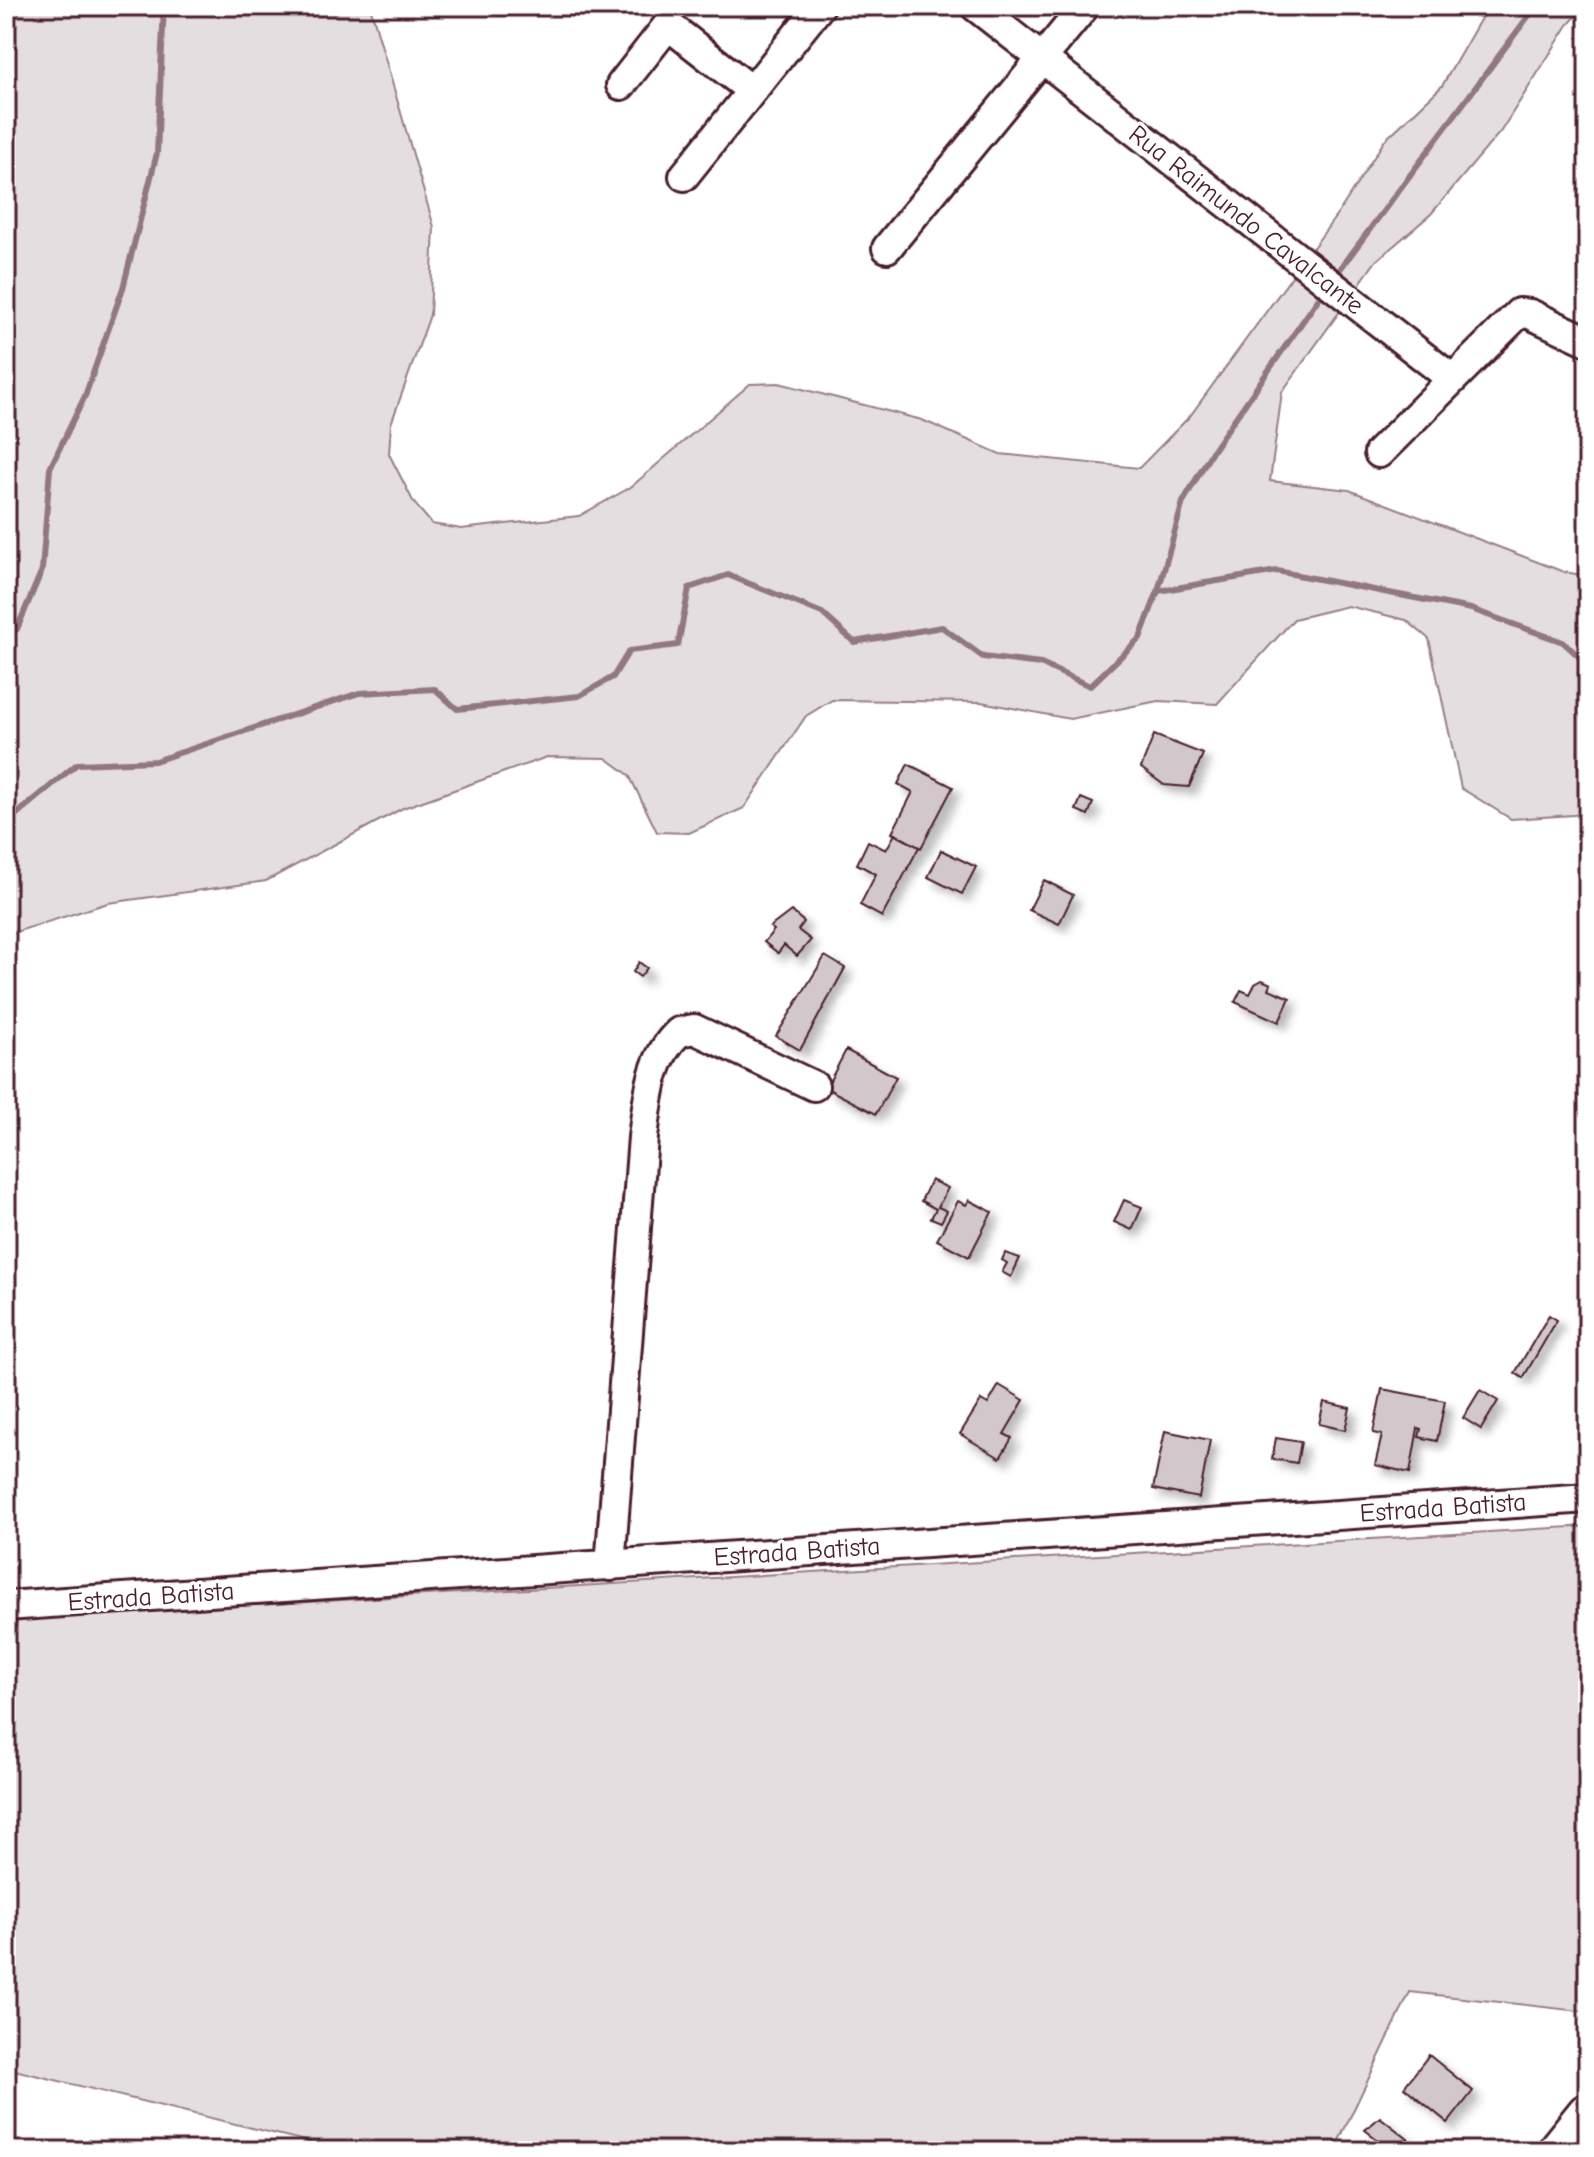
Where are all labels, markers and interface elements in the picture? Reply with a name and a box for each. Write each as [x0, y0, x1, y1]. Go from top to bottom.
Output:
street label: Rua Raimundo Cavalcante [1123, 119, 1369, 321]
street label: Estrada Batista [1359, 1487, 1527, 1529]
street label: Estrada Batista [713, 1531, 881, 1573]
street label: Estrada Batista [67, 1576, 235, 1618]

